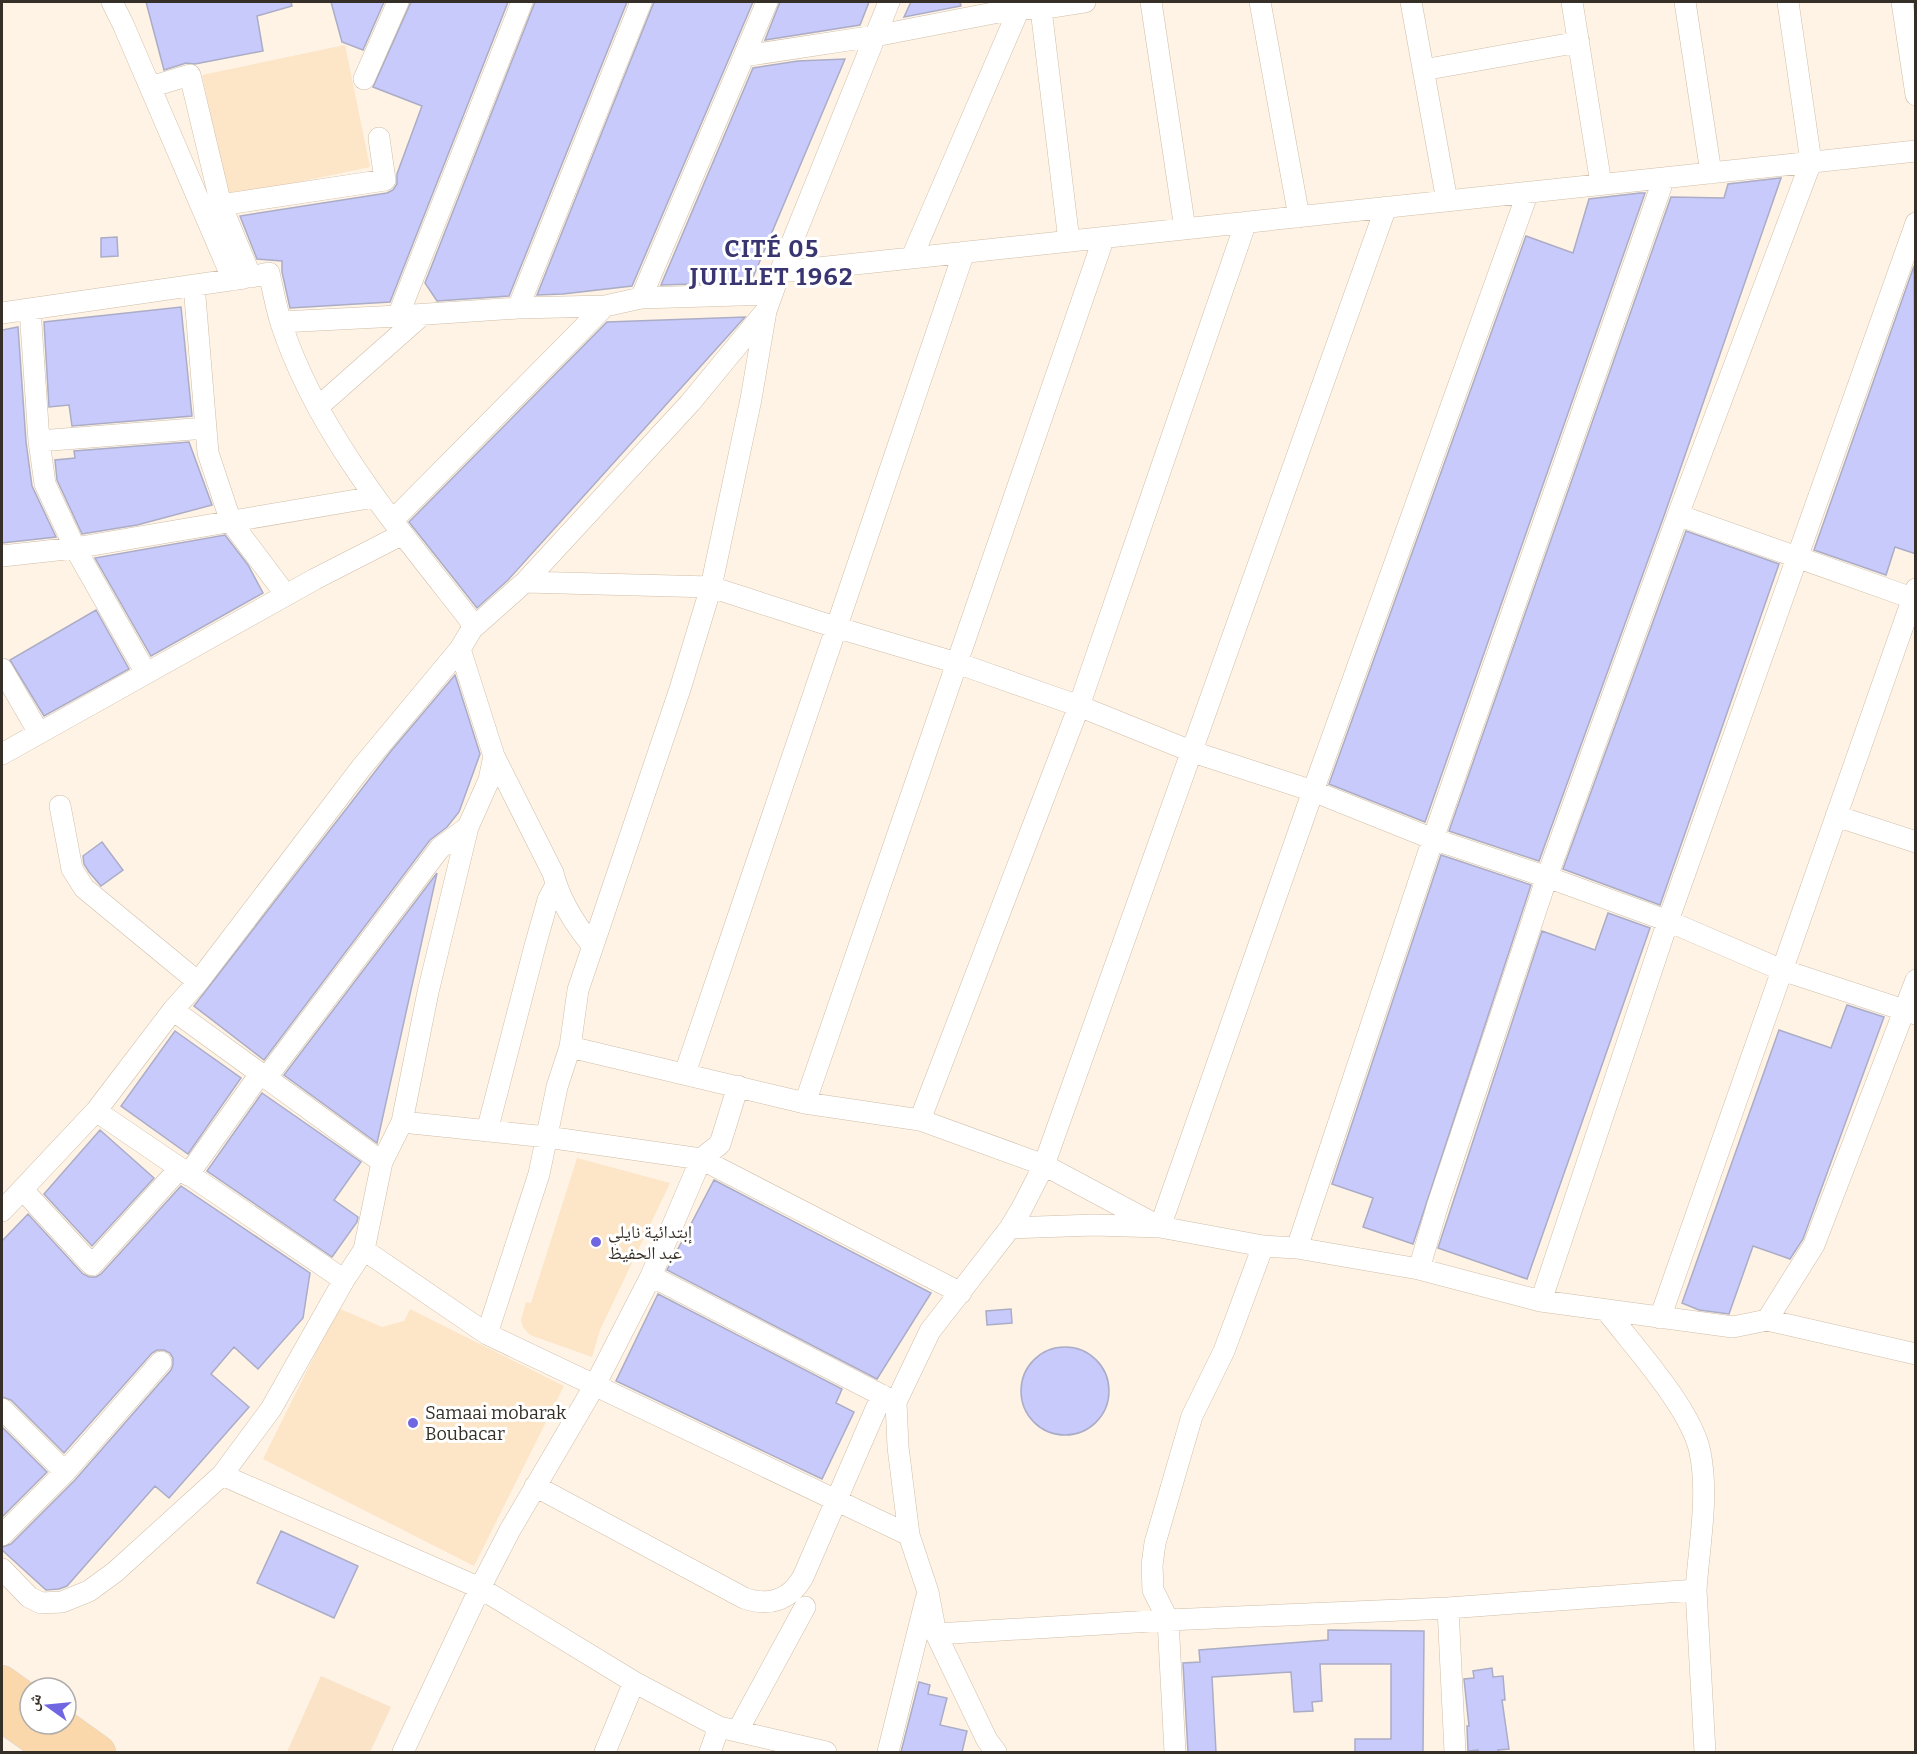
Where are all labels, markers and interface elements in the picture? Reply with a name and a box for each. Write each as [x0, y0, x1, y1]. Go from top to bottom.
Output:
district label: CITÉ 05 JUILLET 1962 [688, 233, 854, 291]
place label: إبتدائية نايلي عبد الحفيظ [608, 1221, 692, 1264]
marker: إبتدائية نايلي عبد الحفيظ [589, 1235, 603, 1249]
place label: Samaai mobarak Boubacar [425, 1402, 567, 1445]
marker: Samaai mobarak Boubacar [406, 1416, 420, 1430]
north arrow [18, 1676, 78, 1736]
text: ش [23, 1692, 45, 1713]

